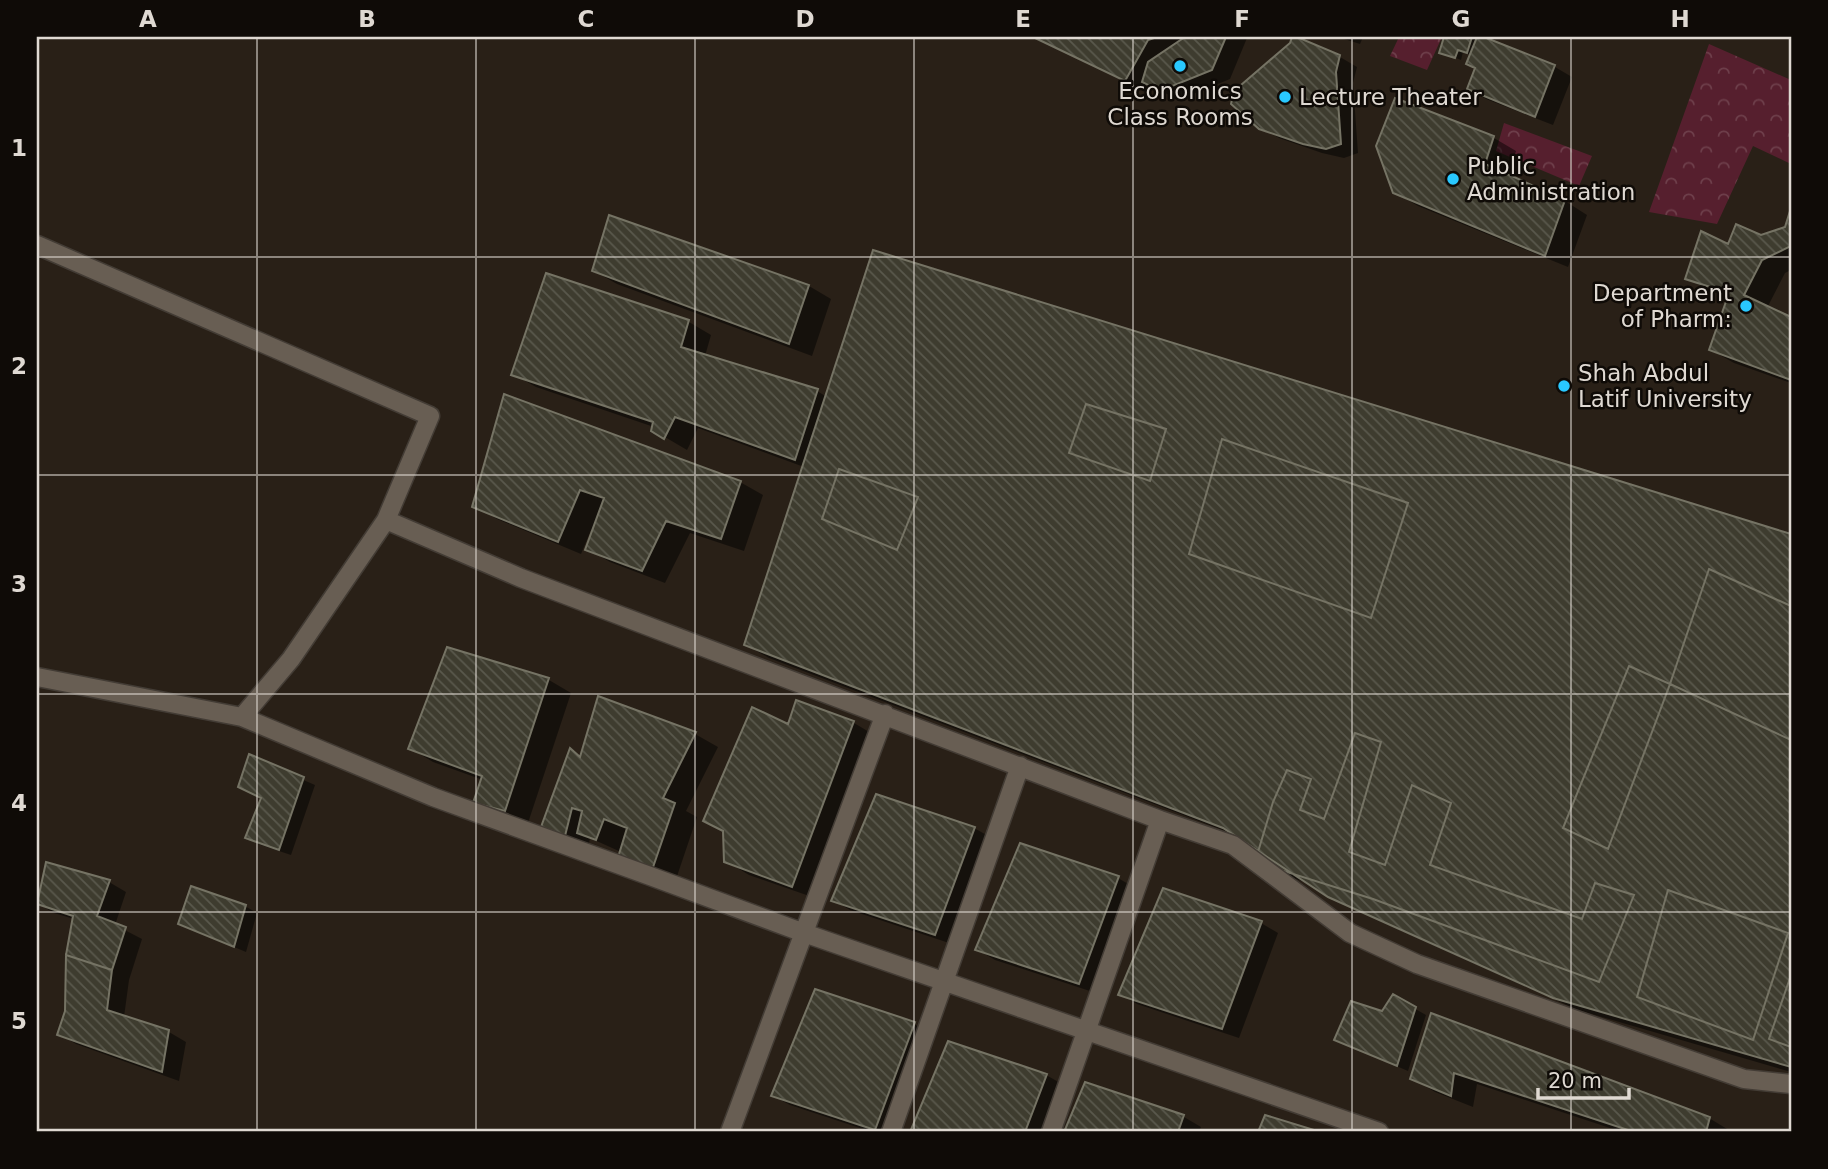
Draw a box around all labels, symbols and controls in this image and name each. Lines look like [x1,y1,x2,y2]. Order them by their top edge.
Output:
text: A [139,6,157,32]
text: B [358,6,376,32]
text: C [578,6,594,32]
text: D [795,6,815,32]
text: E [1015,6,1031,32]
text: F [1234,6,1250,32]
text: G [1452,6,1470,32]
text: H [1670,6,1690,32]
marker: Economics Class Rooms [1172,58,1188,74]
place label: Economics Class Rooms [1107,78,1253,130]
place label: Lecture Theater [1299,84,1482,110]
marker: Lecture Theater [1277,89,1293,105]
text: 1 [11,135,27,161]
place label: Public Administration [1467,153,1635,205]
marker: Public Administration [1445,171,1461,187]
place label: Department of Pharm: [1593,280,1732,332]
marker: Department of Pharm: [1738,298,1754,314]
text: 2 [11,353,27,379]
place label: Shah Abdul Latif University [1578,360,1752,412]
marker: Shah Abdul Latif University [1556,378,1572,394]
text: 3 [11,571,27,597]
text: 4 [11,790,27,816]
text: 5 [11,1008,27,1034]
scale bar [1538,1057,1629,1101]
text: 20 m [1548,1069,1602,1093]

